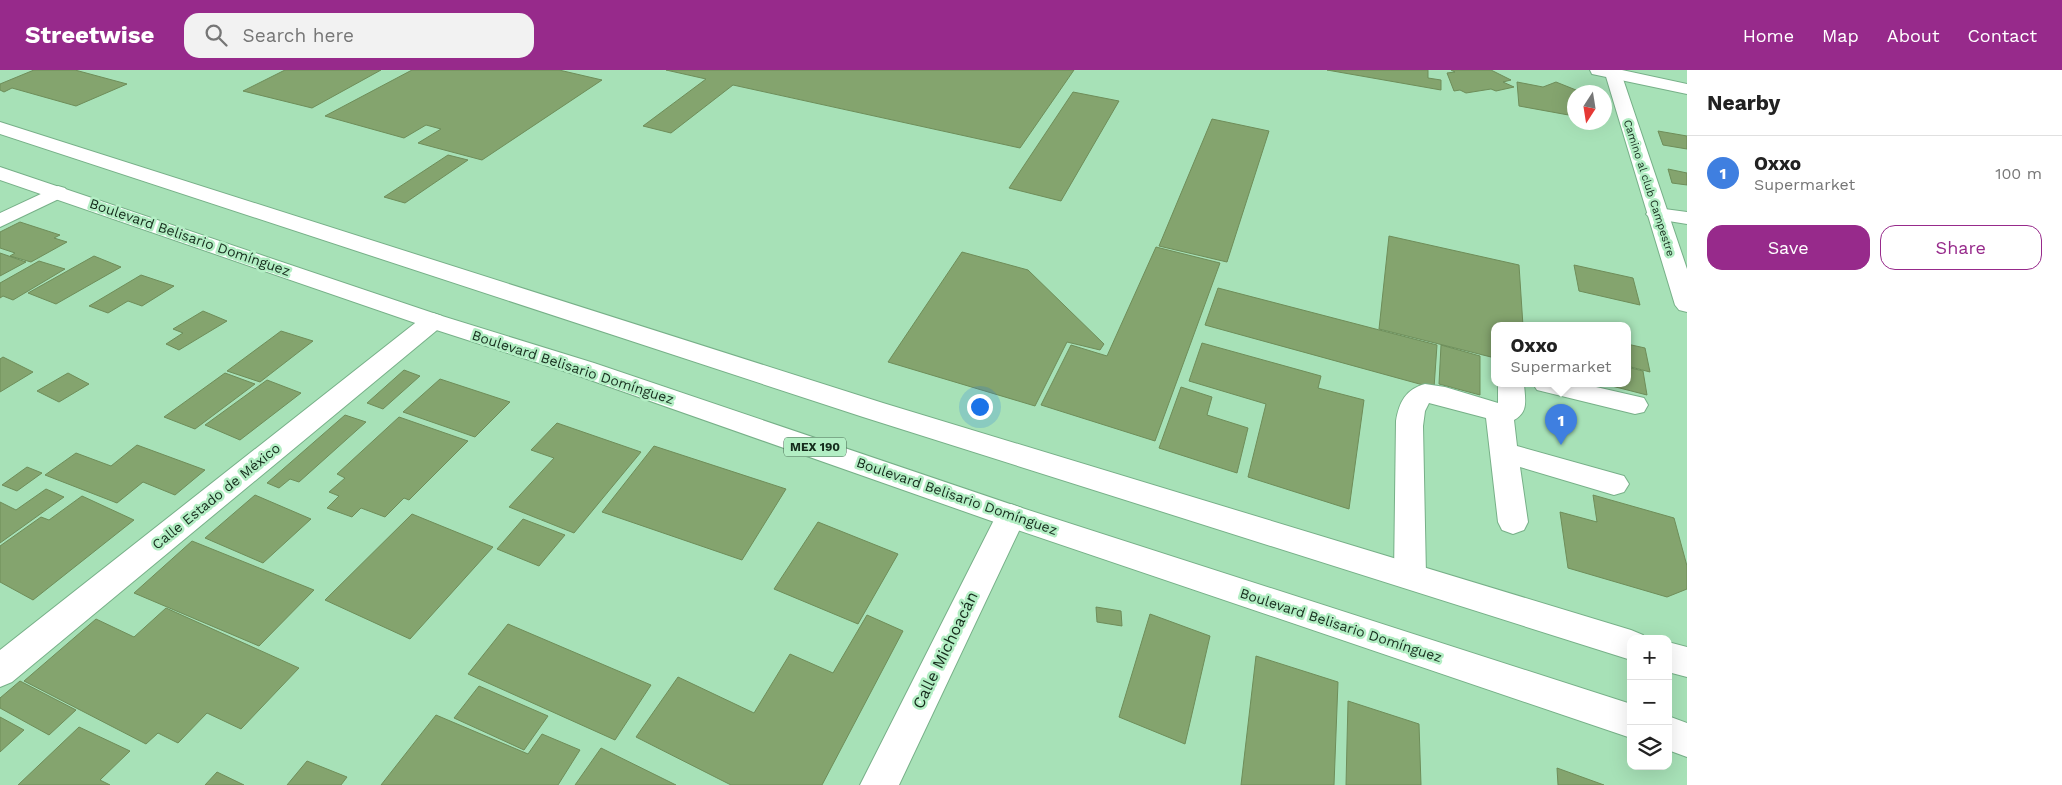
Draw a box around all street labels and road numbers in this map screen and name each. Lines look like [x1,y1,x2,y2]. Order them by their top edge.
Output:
street label: Camino al club Campestre [1621,118,1677,258]
street label: Boulevard Belisario Domínguez [87,195,293,279]
street label: Boulevard Belisario Domínguez [470,327,676,407]
road number: MEX 190 [784,438,846,457]
street label: Calle Estado de México [149,440,283,552]
street label: Boulevard Belisario Domínguez [854,454,1060,538]
street label: Boulevard Belisario Domínguez [1238,585,1444,665]
street label: Calle Michoacán [908,588,982,712]

